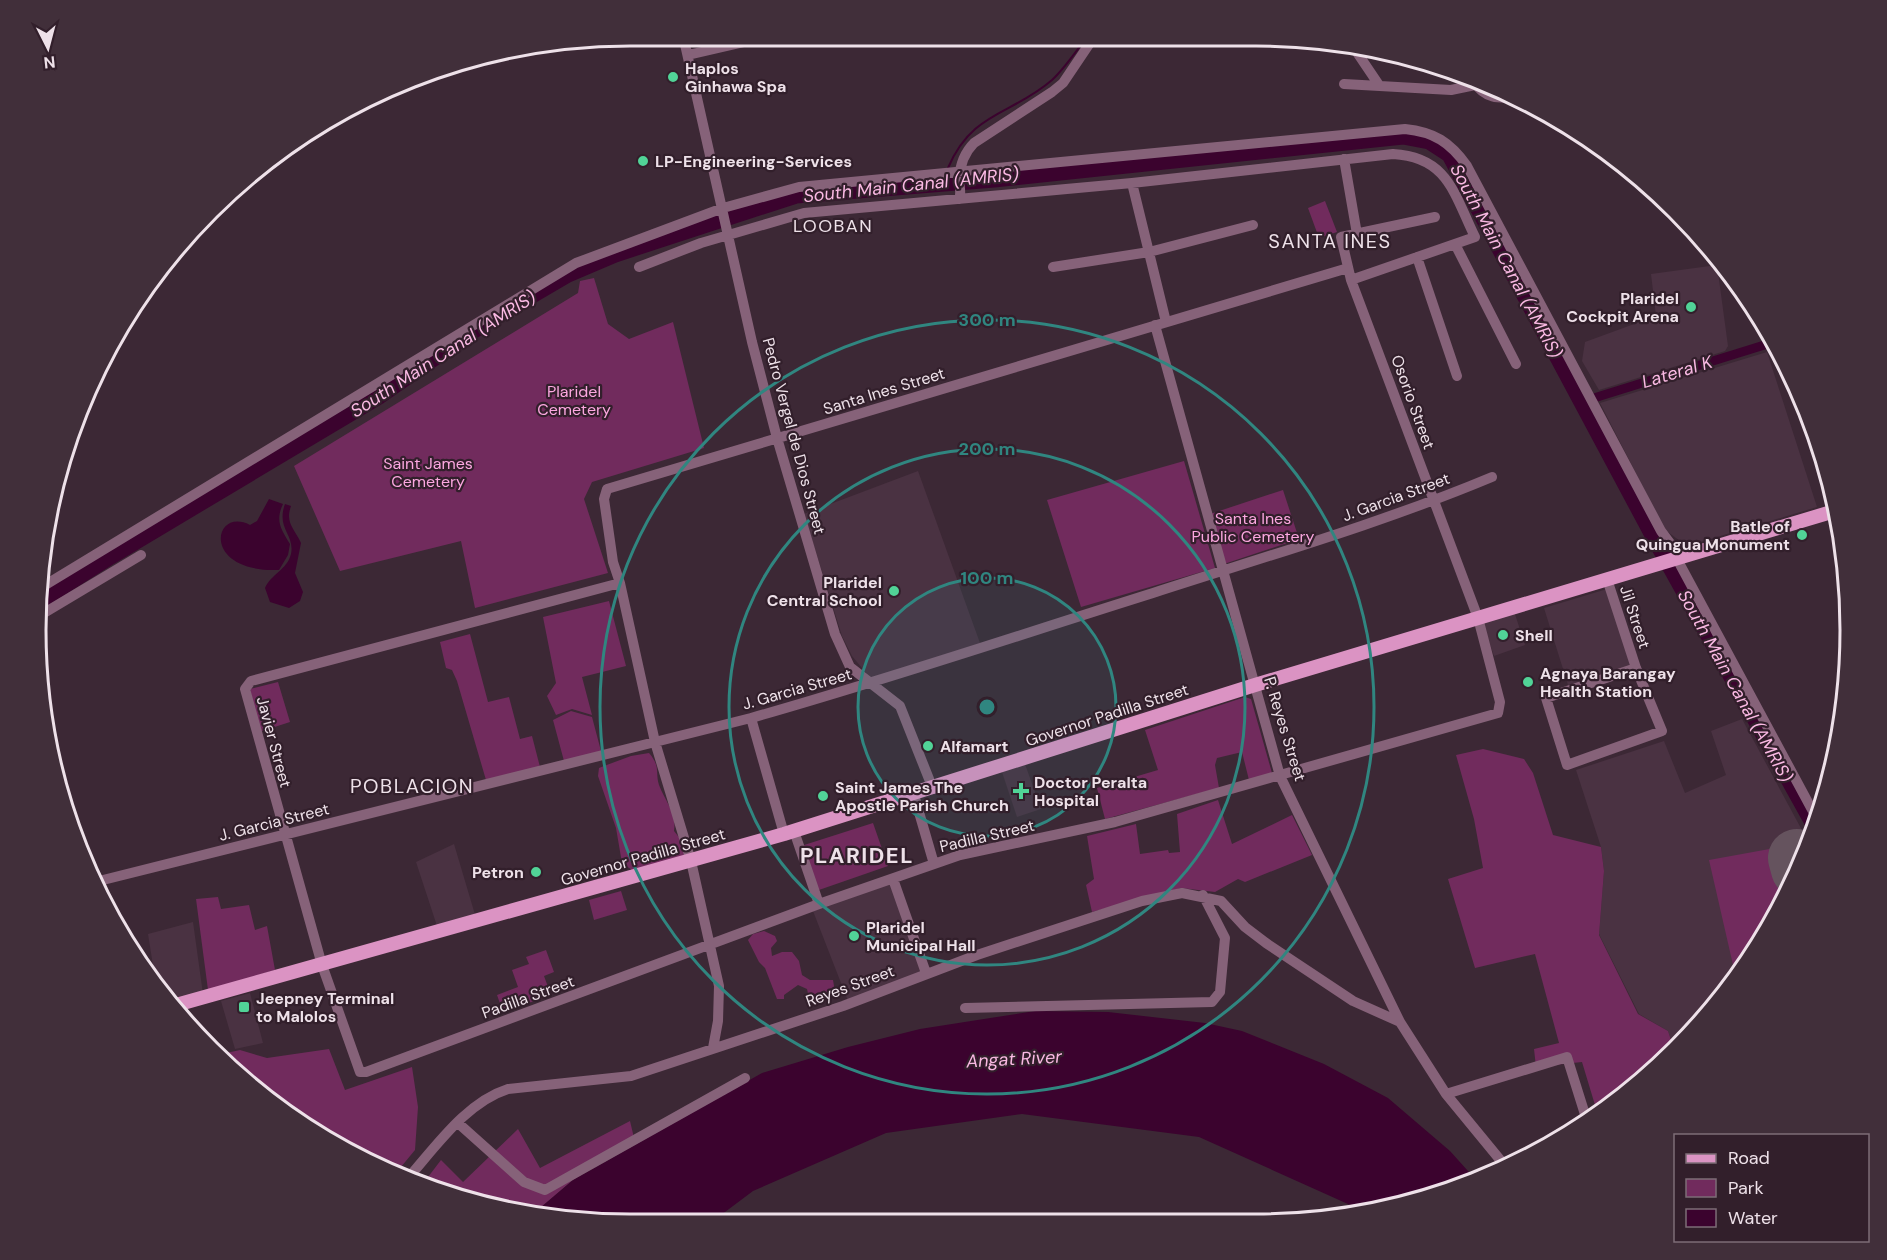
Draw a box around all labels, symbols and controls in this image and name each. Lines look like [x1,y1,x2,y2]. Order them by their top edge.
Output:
north arrow [18,18,78,78]
text: N [43,51,56,73]
place label: Haplos Ginhawa Spa [685,58,786,97]
marker: Haplos Ginhawa Spa [666,70,680,84]
place label: LP-Engineering-Services [655,151,852,172]
marker: LP-Engineering-Services [636,154,650,168]
water label: South Main Canal (AMRIS) [1445,160,1568,362]
water label: South Main Canal (AMRIS) [802,162,1020,208]
district label: LOOBAN [793,214,873,238]
district label: SANTA INES [1268,228,1392,254]
water label: South Main Canal (AMRIS) [346,285,541,423]
place label: Plaridel Cockpit Arena [1566,288,1679,327]
marker: Plaridel Cockpit Arena [1684,300,1698,314]
text: 300 m [958,308,1016,332]
street label: Pedro Vergel de Dios Street [758,335,830,537]
water label: Lateral K [1639,349,1717,394]
street label: Osorio Street [1386,352,1440,452]
street label: Santa Ines Street [821,363,947,419]
park label: Plaridel Cemetery [537,381,611,420]
text: 200 m [959,437,1015,461]
park label: Saint James Cemetery [383,453,473,492]
street label: J. Garcia Street [1339,468,1453,526]
park label: Santa Ines Public Cemetery [1192,508,1315,547]
place label: Batle of Quingua Monument [1636,516,1790,555]
marker: Batle of Quingua Monument [1795,528,1809,542]
text: 100 m [960,566,1014,590]
place label: Plaridel Central School [767,572,882,611]
street label: Jil Street [1615,583,1655,651]
marker: Plaridel Central School [887,584,901,598]
water label: South Main Canal (AMRIS) [1672,585,1798,787]
place label: Shell [1515,625,1553,646]
marker: Shell [1496,628,1510,642]
street label: J. Garcia Street [740,663,854,715]
place label: Agnaya Barangay Health Station [1540,663,1676,702]
street label: P. Reyes Street [1259,674,1311,784]
marker: Agnaya Barangay Health Station [1521,675,1535,689]
street label: Governor Padilla Street [1023,679,1191,751]
street label: Javier Street [252,694,296,790]
centre of rings [977,697,997,717]
place label: Alfamart [940,736,1009,757]
marker: Alfamart [921,739,935,753]
place label: Doctor Peralta Hospital [1034,772,1147,811]
district label: POBLACION [350,773,474,799]
place label: Saint James The Apostle Parish Church [835,777,1009,816]
marker: Doctor Peralta Hospital [1012,782,1030,800]
marker: Saint James The Apostle Parish Church [816,789,830,803]
street label: J. Garcia Street [217,798,331,846]
street label: Padilla Street [937,815,1037,857]
street label: Governor Padilla Street [558,823,728,891]
district label: PLARIDEL [800,841,914,870]
place label: Petron [472,862,524,883]
marker: Petron [529,865,543,879]
place label: Plaridel Municipal Hall [866,917,976,956]
marker: Plaridel Municipal Hall [847,929,861,943]
street label: Reyes Street [803,960,897,1012]
street label: Padilla Street [479,971,577,1023]
place label: Jeepney Terminal to Malolos [256,988,394,1027]
marker: Jeepney Terminal to Malolos [237,1000,251,1014]
water label: Angat River [965,1044,1064,1074]
legend [1674,1134,1869,1242]
text: Road [1728,1146,1770,1170]
text: Park [1728,1176,1764,1200]
text: Water [1728,1206,1778,1230]

